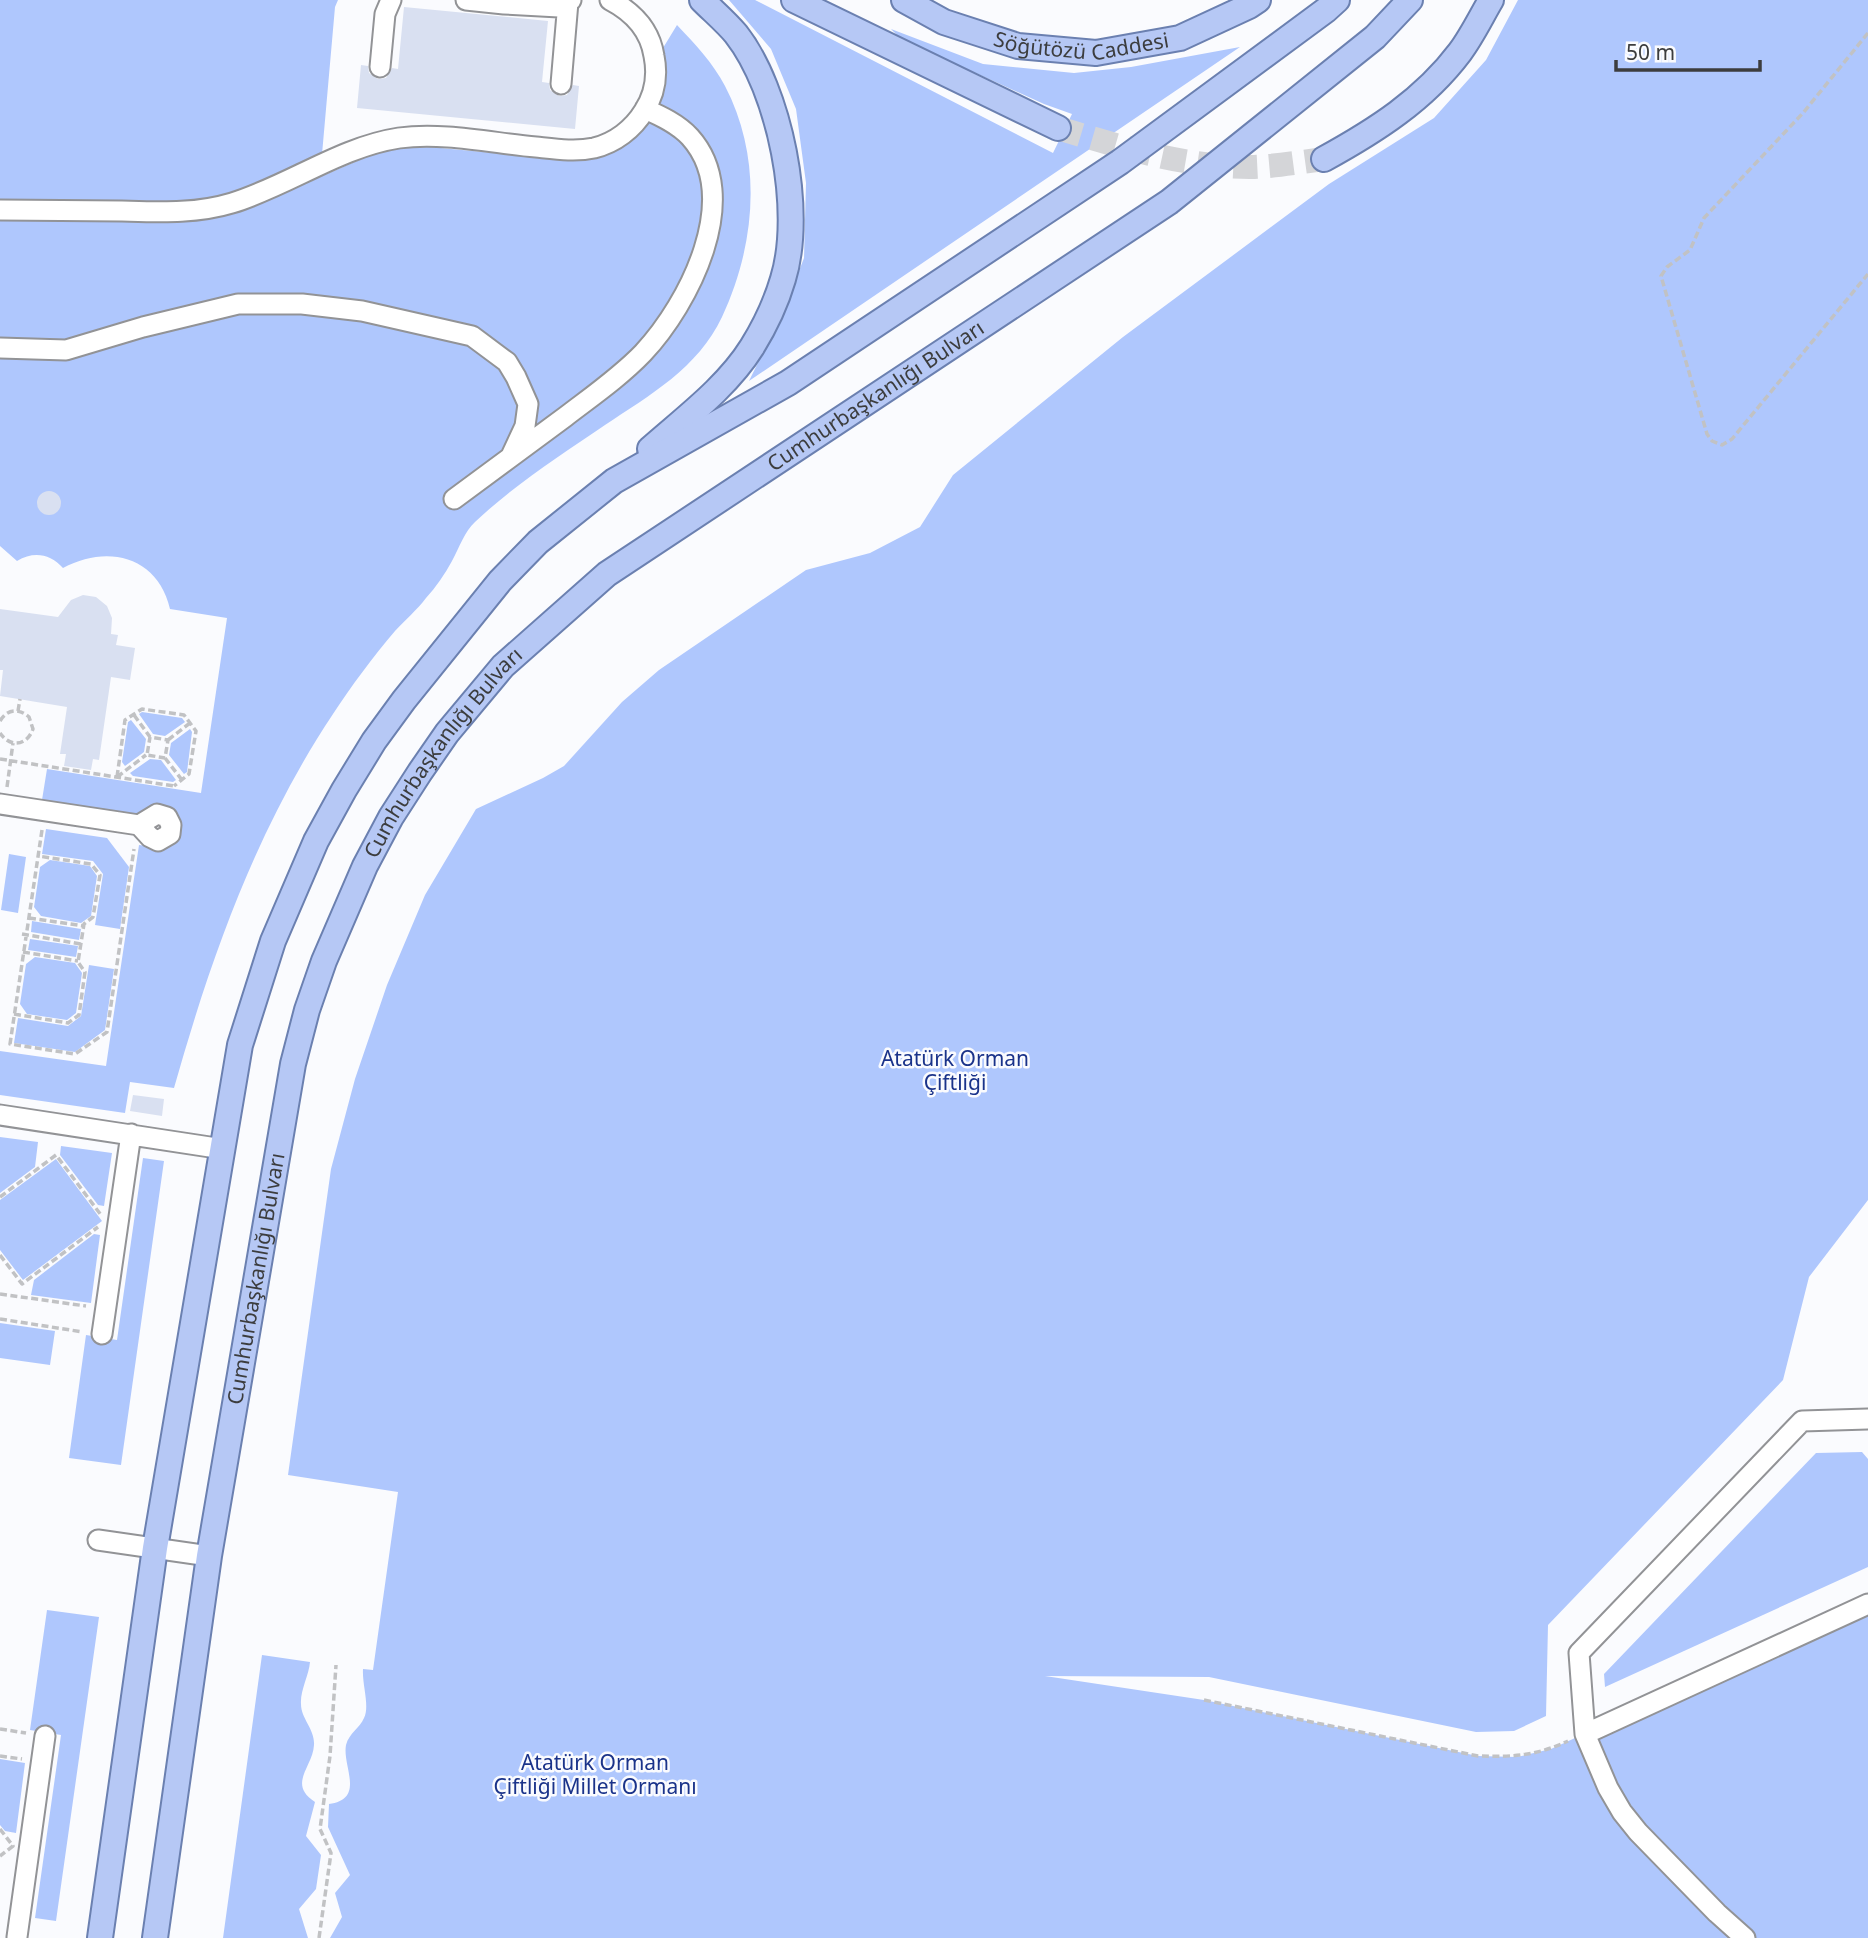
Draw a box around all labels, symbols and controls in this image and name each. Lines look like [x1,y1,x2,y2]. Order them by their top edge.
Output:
street label: Söğütözü Caddesi [990,24,1171,67]
scale bar [1616,28,1759,72]
text: 50 m [1626,38,1675,66]
street label: Cumhurbaşkanlığı Bulvarı [761,313,989,477]
street label: Cumhurbaşkanlığı Bulvarı [357,641,528,863]
park label: Atatürk Orman Çiftliği [881,1044,1029,1096]
street label: Cumhurbaşkanlığı Bulvarı [220,1151,291,1406]
park label: Atatürk Orman Çiftliği Millet Ormanı [493,1748,697,1800]

